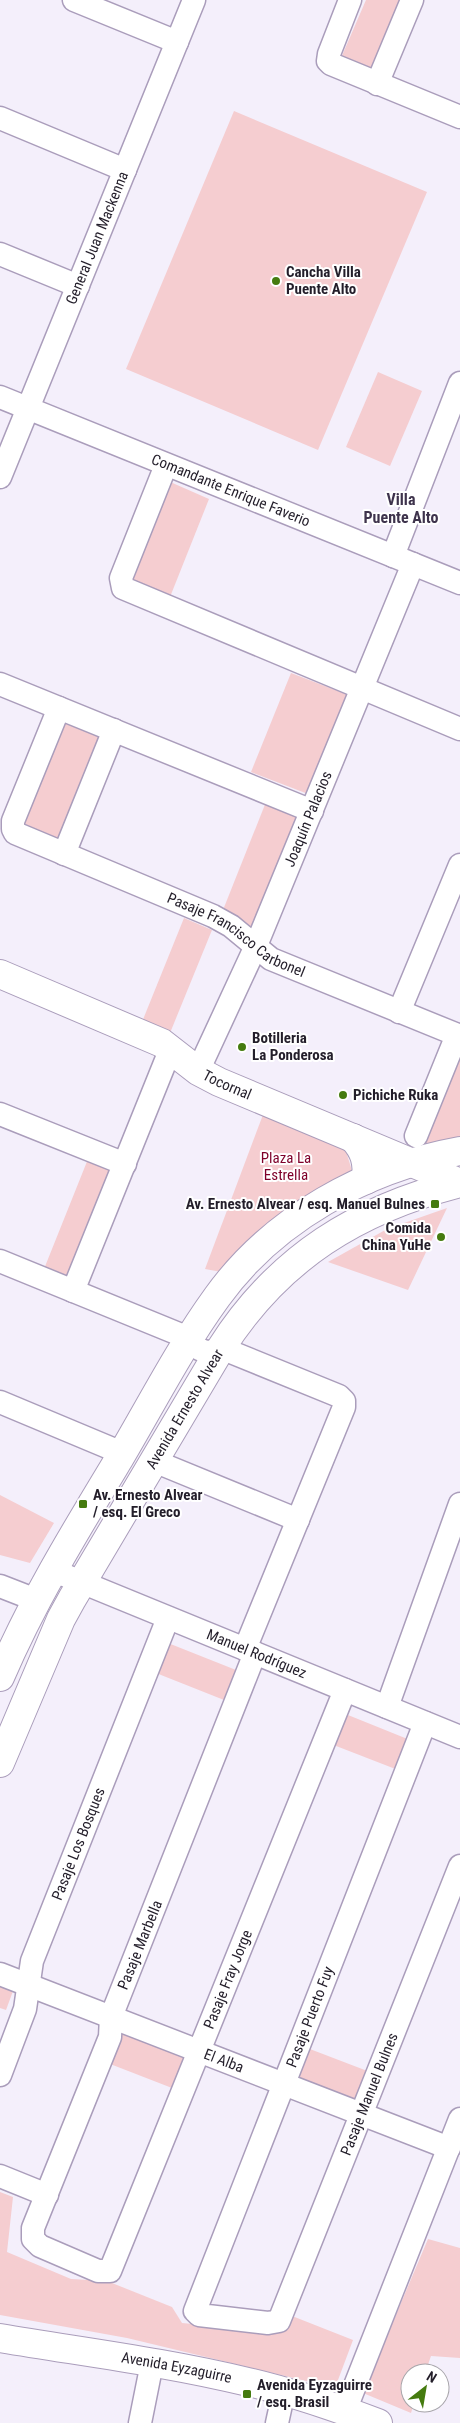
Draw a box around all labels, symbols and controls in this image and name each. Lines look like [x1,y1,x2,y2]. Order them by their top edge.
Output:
street label: General Juan Mackenna [62,169,132,307]
place label: Cancha Villa Puente Alto [286,263,361,298]
marker: Cancha Villa Puente Alto [270,275,282,287]
street label: Comandante Enrique Faverio [149,450,313,530]
district label: Villa Puente Alto [364,490,439,527]
street label: Joaquín Palacios [280,768,336,870]
street label: Pasaje Francisco Carbonel [165,889,308,981]
place label: Botilleria La Ponderosa [252,1029,334,1064]
marker: Botilleria La Ponderosa [236,1041,248,1053]
street label: Tocornal [200,1066,254,1104]
place label: Pichiche Ruka [353,1086,438,1104]
marker: Pichiche Ruka [337,1089,349,1101]
park label: Plaza La Estrella [261,1149,311,1184]
place label: Av. Ernesto Alvear / esq. Manuel Bulnes [186,1195,425,1213]
marker: Av. Ernesto Alvear / esq. Manuel Bulnes [429,1198,441,1210]
place label: Comida China YuHe [362,1219,431,1254]
marker: Comida China YuHe [435,1231,447,1243]
street label: Avenida Ernesto Alvear [142,1346,227,1472]
place label: Av. Ernesto Alvear / esq. El Greco [93,1486,203,1521]
marker: Av. Ernesto Alvear / esq. El Greco [77,1498,89,1510]
street label: Manuel Rodríguez [204,1625,309,1682]
street label: Pasaje Los Bosques [48,1785,109,1903]
street label: Pasaje Marbella [114,1898,166,1992]
street label: Pasaje Fray Jorge [200,1927,256,2031]
street label: Pasaje Puerto Fuy [282,1964,338,2070]
street label: Pasaje Manuel Bulnes [337,2030,402,2158]
street label: El Alba [201,2045,246,2077]
street label: Avenida Eyzaguirre [120,2348,233,2387]
north arrow [400,2363,450,2413]
text: N [424,2368,439,2386]
place label: Avenida Eyzaguirre / esq. Brasil [257,2376,372,2411]
marker: Avenida Eyzaguirre / esq. Brasil [241,2388,253,2400]

